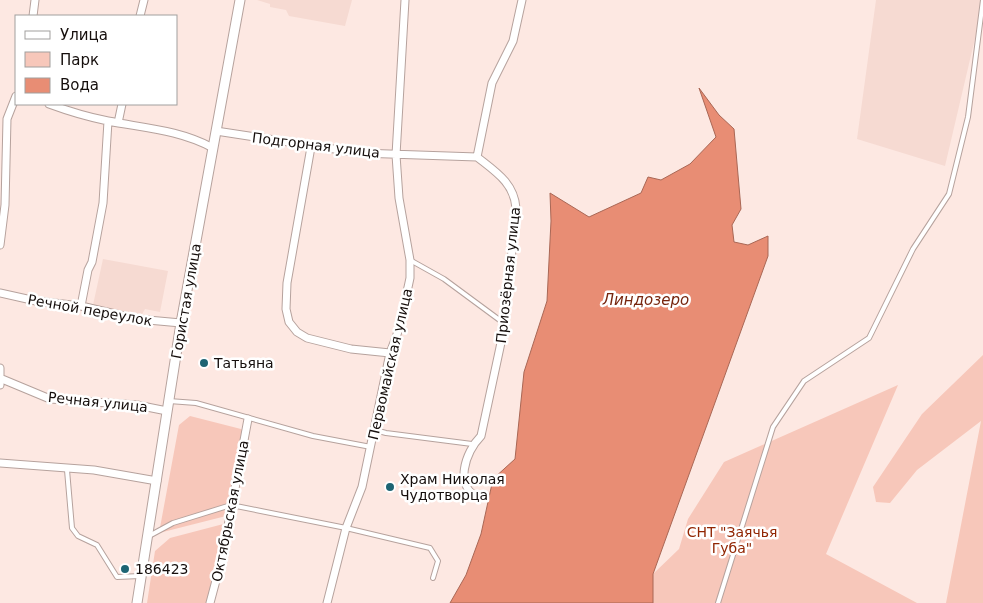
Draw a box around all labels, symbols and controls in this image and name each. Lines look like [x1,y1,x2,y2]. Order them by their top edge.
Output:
legend [15,15,178,105]
text: Улица [60,26,108,44]
text: Парк [60,51,99,69]
text: Вода [60,76,99,94]
street label: Подгорная улица [251,129,381,161]
street label: Приозёрная улица [493,206,523,344]
street label: Гористая улица [168,242,204,360]
street label: Первомайская улица [365,287,415,441]
street label: Речной переулок [27,291,153,329]
water label: Линдозеро [602,291,689,309]
place label: Татьяна [213,355,274,371]
marker: Татьяна [198,357,210,369]
street label: Речная улица [47,389,149,415]
street label: Октябрьская улица [208,439,252,583]
place label: Храм Николая Чудотворца [400,471,505,503]
marker: Храм Николая Чудотворца [384,481,396,493]
park label: СНТ "Заячья Губа" [687,524,777,556]
place label: 186423 [135,561,188,577]
marker: 186423 [119,563,131,575]

